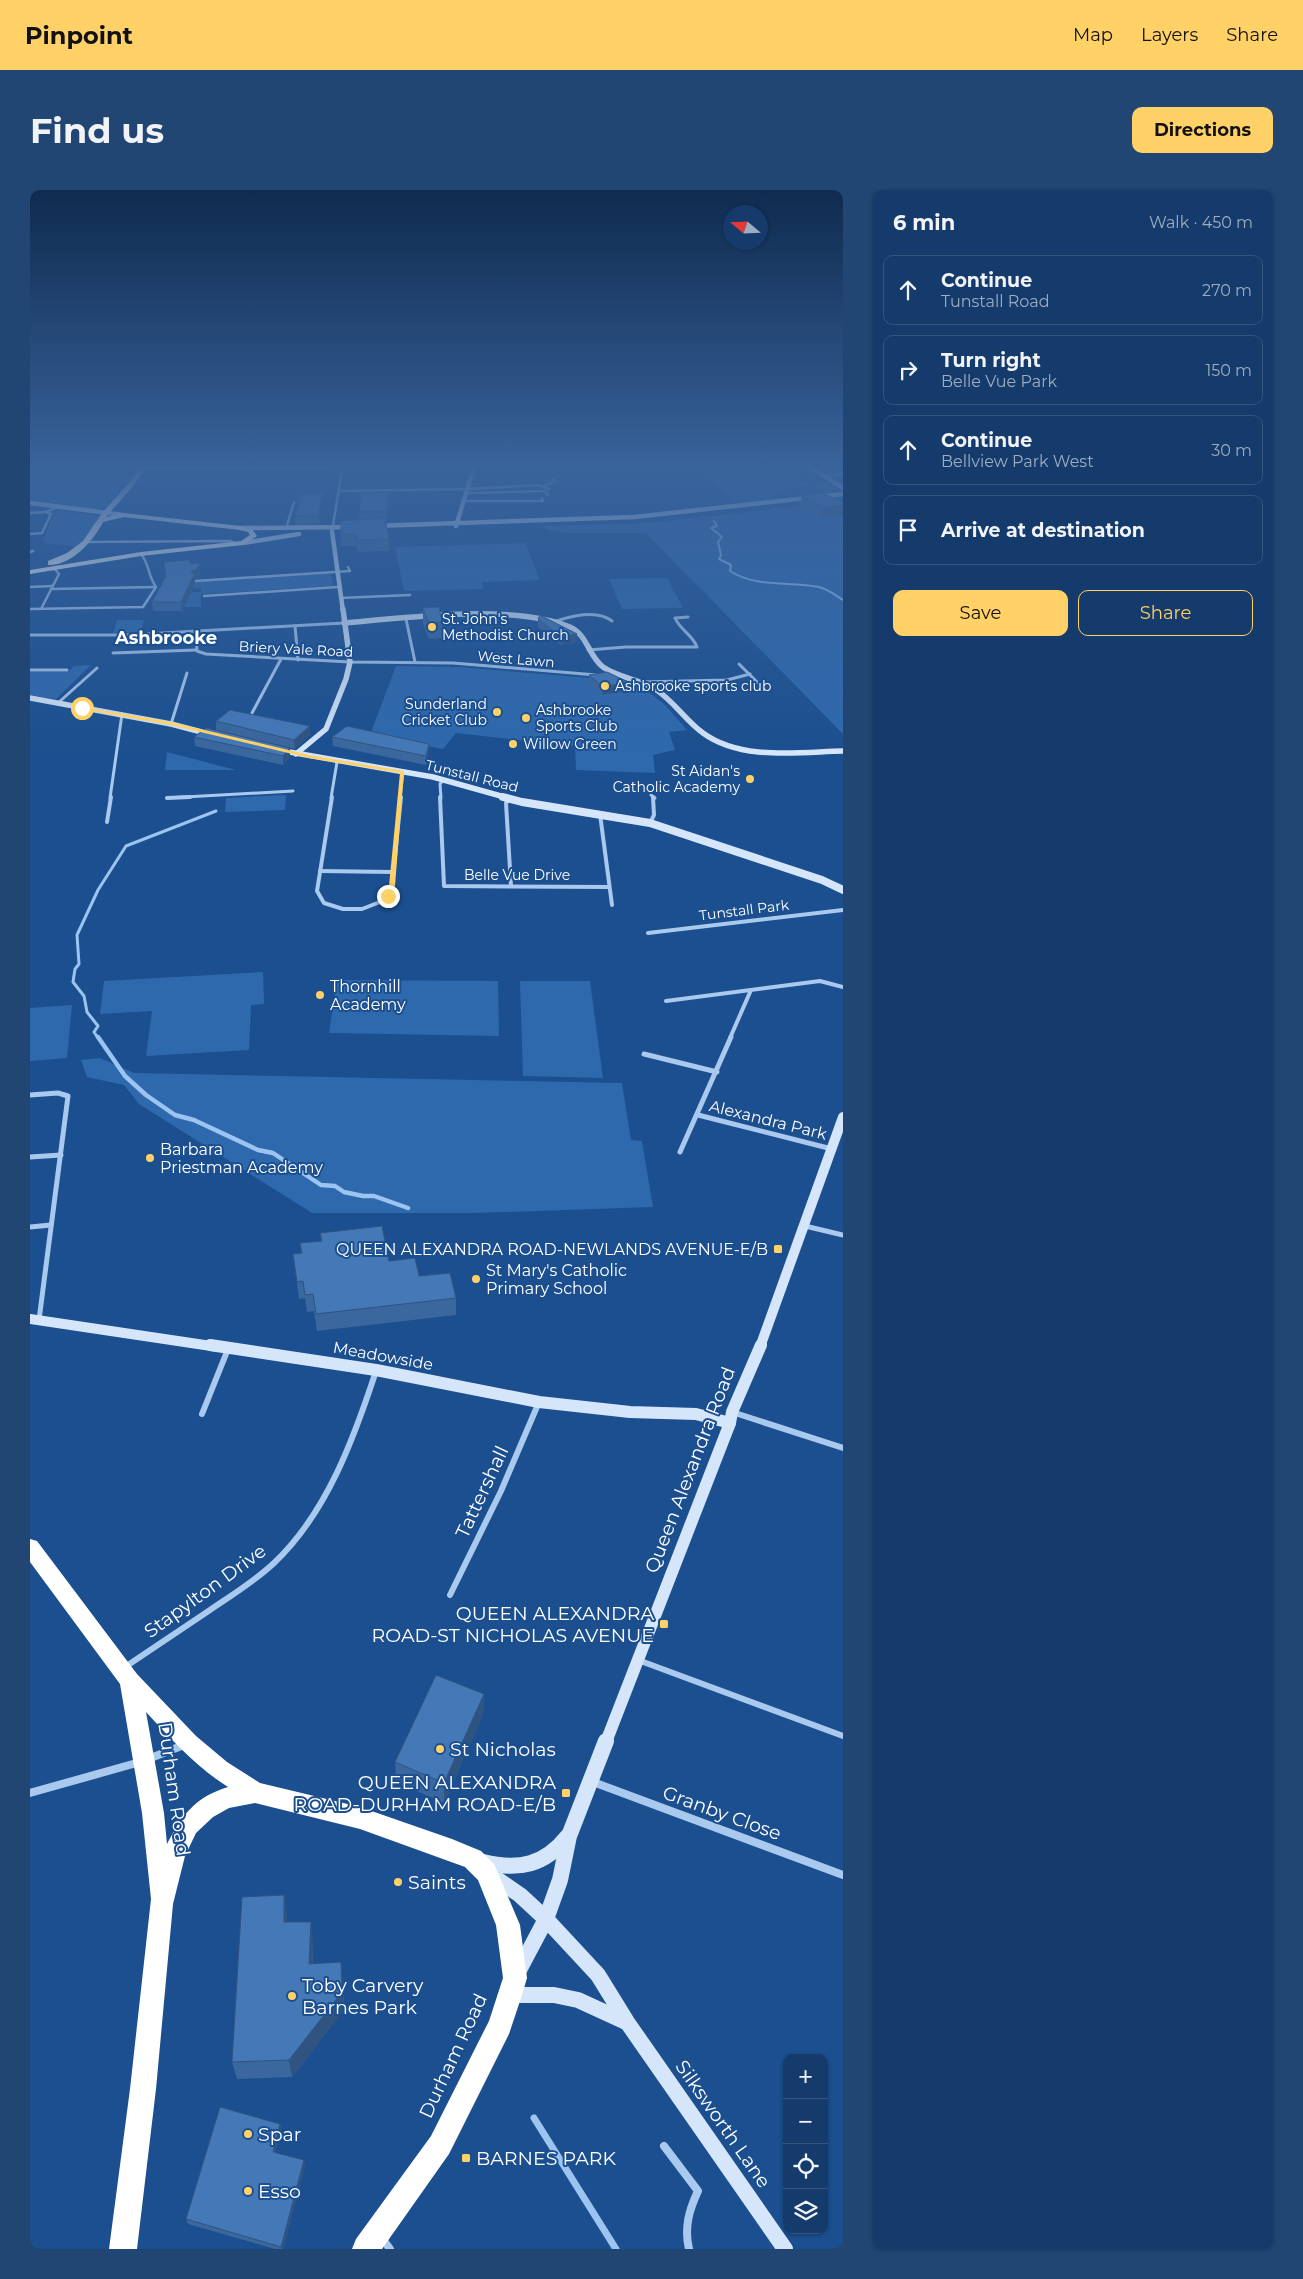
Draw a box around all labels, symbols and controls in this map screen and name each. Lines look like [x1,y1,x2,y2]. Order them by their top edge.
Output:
text: Pinpoint [25,21,133,50]
text: Map [1073,24,1113,46]
text: Layers [1141,24,1198,46]
text: Share [1226,24,1278,46]
button: Directions [1132,107,1273,153]
text: Find us [30,109,164,152]
north arrow [723,205,768,250]
text: 6 min [893,210,955,235]
text: Walk · 450 m [1149,213,1253,232]
text: Continue [941,269,1032,292]
icon: ahead [894,276,922,304]
text: 270 m [1202,281,1252,300]
text: Tunstall Road [941,292,1050,311]
text: Turn right [941,349,1041,372]
icon: right [894,356,922,384]
text: 150 m [1205,361,1252,380]
text: Belle Vue Park [941,372,1057,391]
text: Continue [941,429,1032,452]
icon: ahead [894,436,922,464]
text: 30 m [1211,441,1252,460]
text: Bellview Park West [941,452,1094,471]
icon: arrive [894,516,922,544]
text: Arrive at destination [941,519,1145,542]
button: Save [893,590,1068,636]
button: Share [1078,590,1253,636]
place label: St. John's Methodist Church [442,610,569,644]
marker: St. John's Methodist Church [426,621,438,633]
district label: Ashbrooke [114,627,217,649]
street label: Briery Vale Road [238,637,354,661]
street label: West Lawn [477,647,555,671]
place label: Ashbrooke sports club [615,677,772,695]
marker: Ashbrooke sports club [599,680,611,692]
place label: Sunderland Cricket Club [402,695,487,729]
route start [71,697,94,720]
place label: Ashbrooke Sports Club [536,701,617,735]
marker: Sunderland Cricket Club [491,706,503,718]
marker: Ashbrooke Sports Club [520,712,532,724]
place label: Willow Green [523,735,617,753]
marker: Willow Green [507,738,519,750]
street label: Tunstall Road [424,756,520,796]
place label: St Aidan's Catholic Academy [613,762,740,796]
marker: St Aidan's Catholic Academy [744,773,756,785]
street label: Belle Vue Drive [464,866,570,884]
route end [377,885,400,908]
street label: Tunstall Park [698,895,791,924]
place label: Thornhill Academy [330,977,406,1014]
marker: Thornhill Academy [314,989,326,1001]
street label: Alexandra Park [707,1096,829,1144]
place label: Barbara Priestman Academy [160,1140,323,1177]
marker: Barbara Priestman Academy [144,1152,156,1164]
place label: QUEEN ALEXANDRA ROAD-NEWLANDS AVENUE-E/B [336,1240,768,1259]
marker: QUEEN ALEXANDRA ROAD-NEWLANDS AVENUE-E/B [772,1243,784,1255]
place label: St Mary's Catholic Primary School [486,1261,627,1298]
marker: St Mary's Catholic Primary School [470,1273,482,1285]
street label: Meadowside [331,1338,435,1374]
street label: Queen Alexandra Road [640,1364,740,1576]
street label: Tattershall [451,1442,513,1542]
street label: Stapylton Drive [140,1539,270,1643]
place label: QUEEN ALEXANDRA ROAD-ST NICHOLAS AVENUE [371,1602,654,1647]
marker: QUEEN ALEXANDRA ROAD-ST NICHOLAS AVENUE [658,1618,670,1630]
street label: Durham Road [153,1721,195,1857]
place label: St Nicholas [450,1738,556,1761]
marker: St Nicholas [434,1743,446,1755]
place label: QUEEN ALEXANDRA ROAD-DURHAM ROAD-E/B [294,1771,556,1816]
street label: Granby Close [659,1781,785,1845]
marker: QUEEN ALEXANDRA ROAD-DURHAM ROAD-E/B [560,1787,572,1799]
place label: Saints [408,1871,466,1894]
marker: Saints [392,1876,404,1888]
place label: Toby Carvery Barnes Park [302,1974,424,2019]
marker: Toby Carvery Barnes Park [286,1990,298,2002]
street label: Durham Road [414,1990,492,2122]
map controls [783,2054,828,2234]
button: + [783,2054,828,2099]
street label: Silksworth Lane [670,2056,776,2192]
button: − [783,2099,828,2144]
place label: Spar [258,2123,301,2146]
marker: Spar [242,2128,254,2140]
button: locate [783,2144,828,2189]
place label: BARNES PARK [476,2147,617,2170]
marker: BARNES PARK [460,2152,472,2164]
place label: Esso [258,2180,301,2203]
marker: Esso [242,2185,254,2197]
button: layers [783,2189,828,2234]

